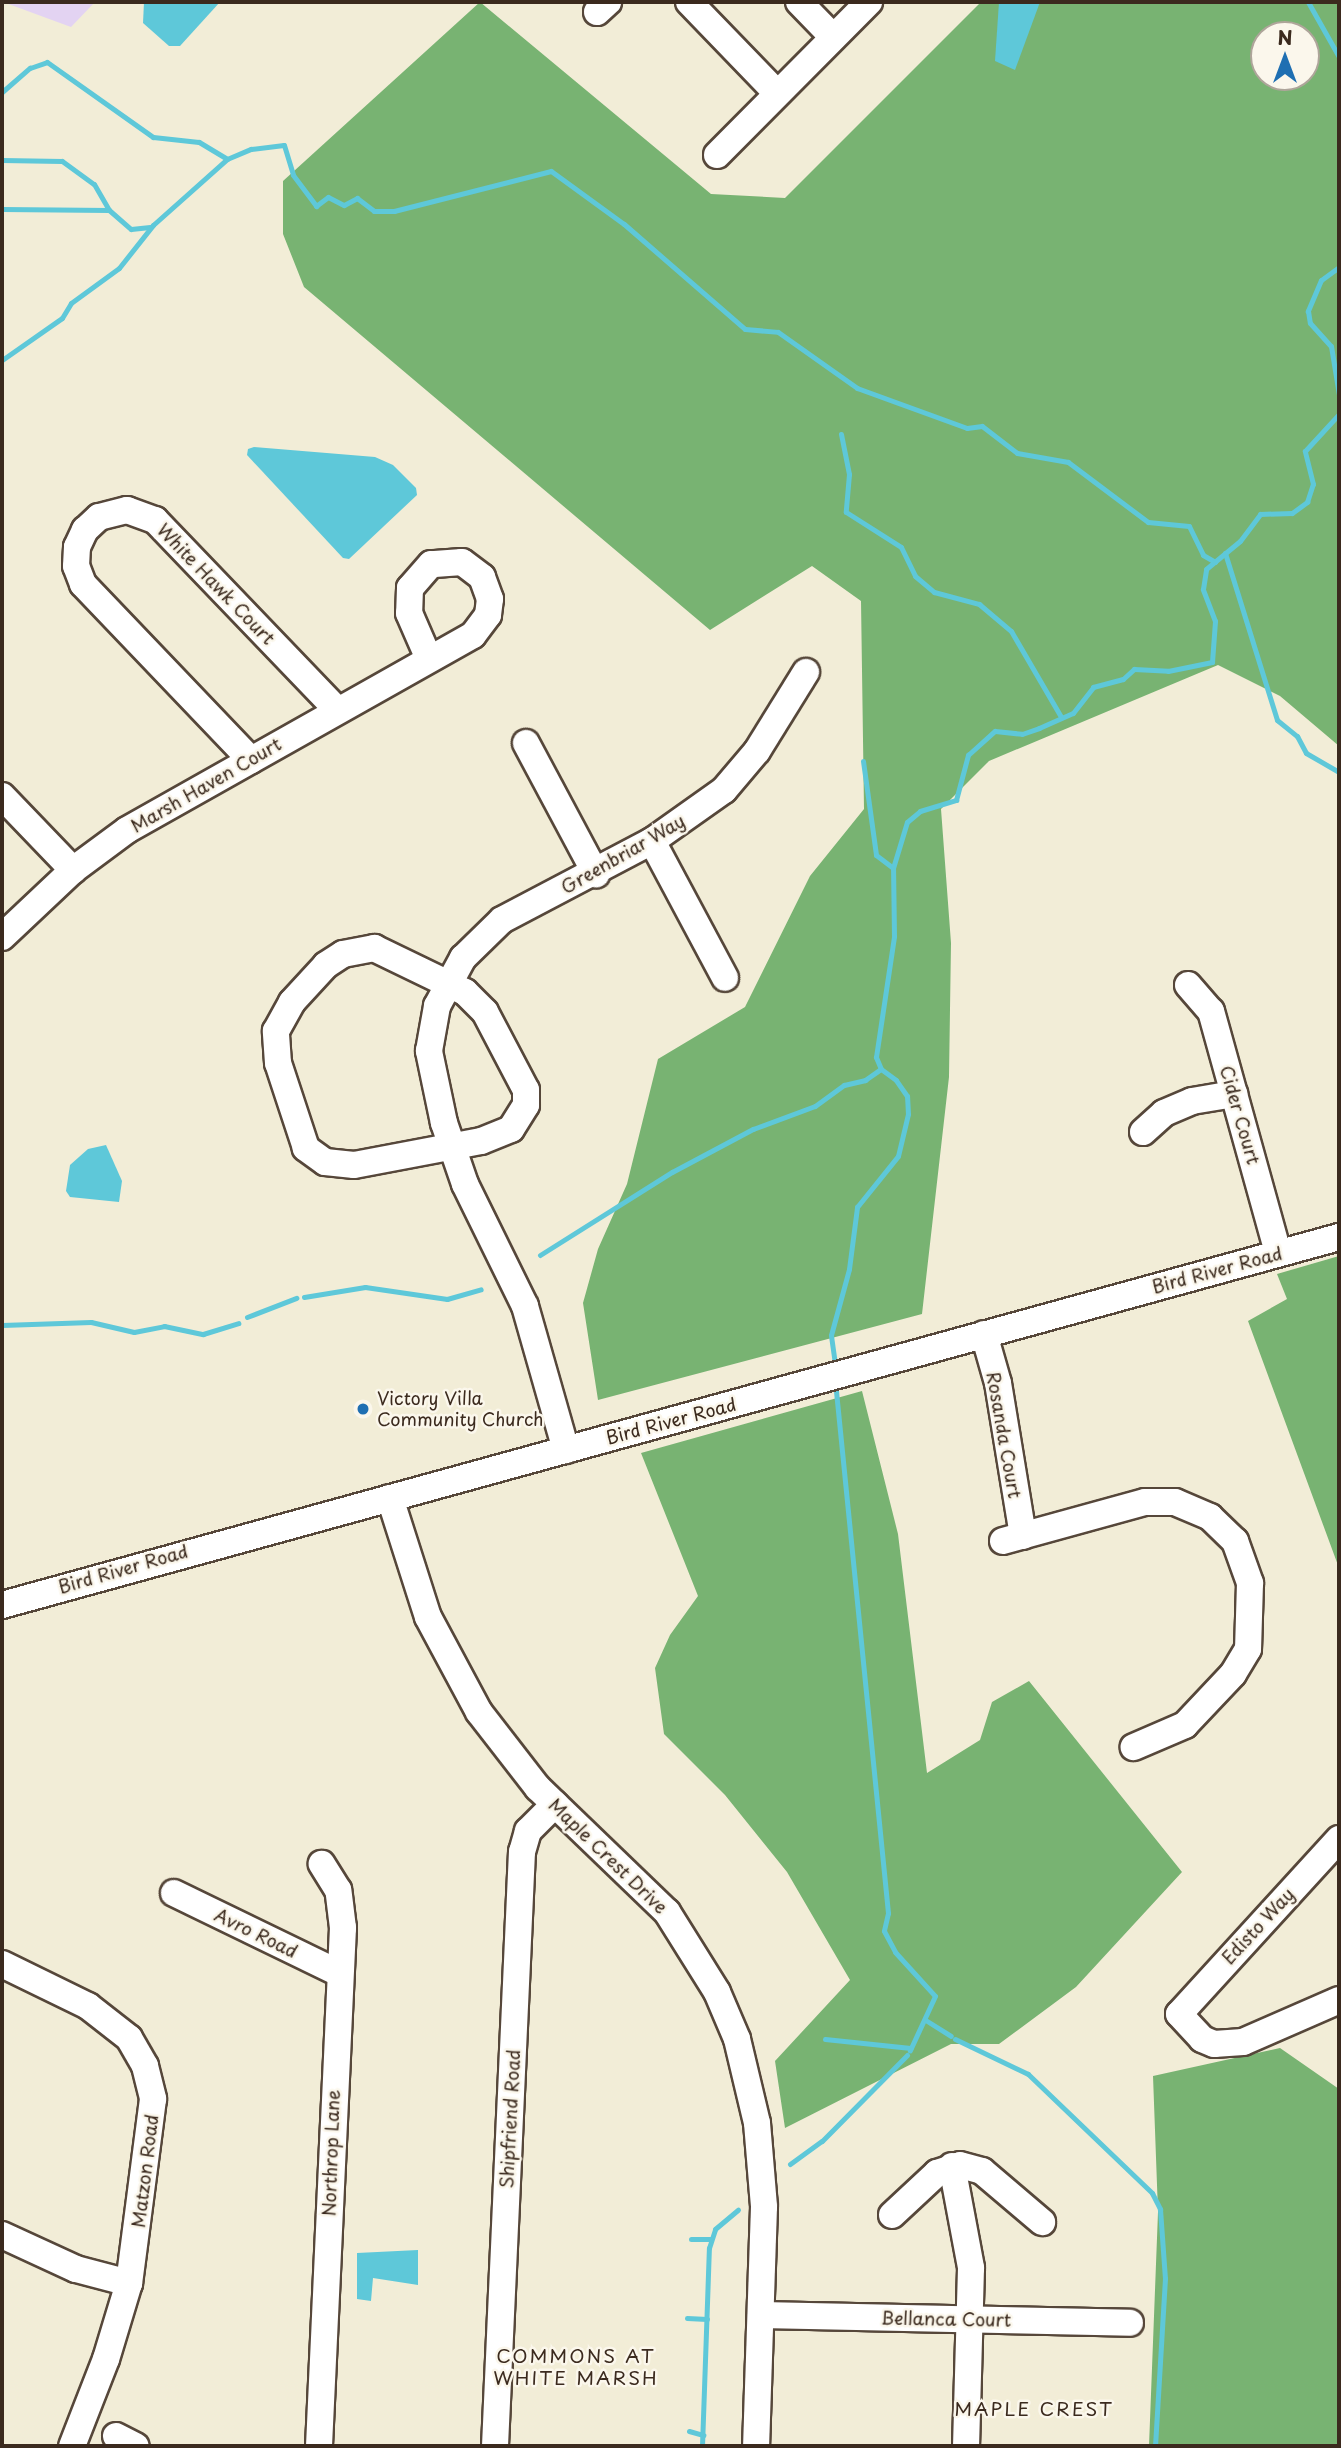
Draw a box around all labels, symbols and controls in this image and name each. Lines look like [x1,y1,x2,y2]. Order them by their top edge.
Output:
north arrow [1250,21,1320,91]
text: N [1277,23,1293,51]
street label: White Hawk Court [152,519,280,649]
street label: Marsh Haven Court [127,733,285,837]
street label: Greenbriar Way [557,809,689,899]
street label: Cider Court [1216,1063,1264,1167]
street label: Bird River Road [1149,1242,1285,1298]
street label: Rosanda Court [982,1370,1026,1500]
place label: Victory Villa Community Church [377,1388,545,1430]
street label: Bird River Road [603,1393,739,1449]
marker: Victory Villa Community Church [355,1401,371,1417]
street label: Bird River Road [55,1540,191,1598]
street label: Maple Crest Drive [544,1793,672,1919]
street label: Edisto Way [1217,1883,1299,1969]
street label: Avro Road [211,1904,301,1962]
street label: Shipfriend Road [496,2049,524,2189]
street label: Northrop Lane [318,2090,344,2216]
street label: Matzon Road [127,2113,163,2229]
street label: Bellanca Court [881,2307,1011,2331]
district label: COMMONS AT WHITE MARSH [494,2345,658,2389]
district label: MAPLE CREST [956,2398,1112,2420]

